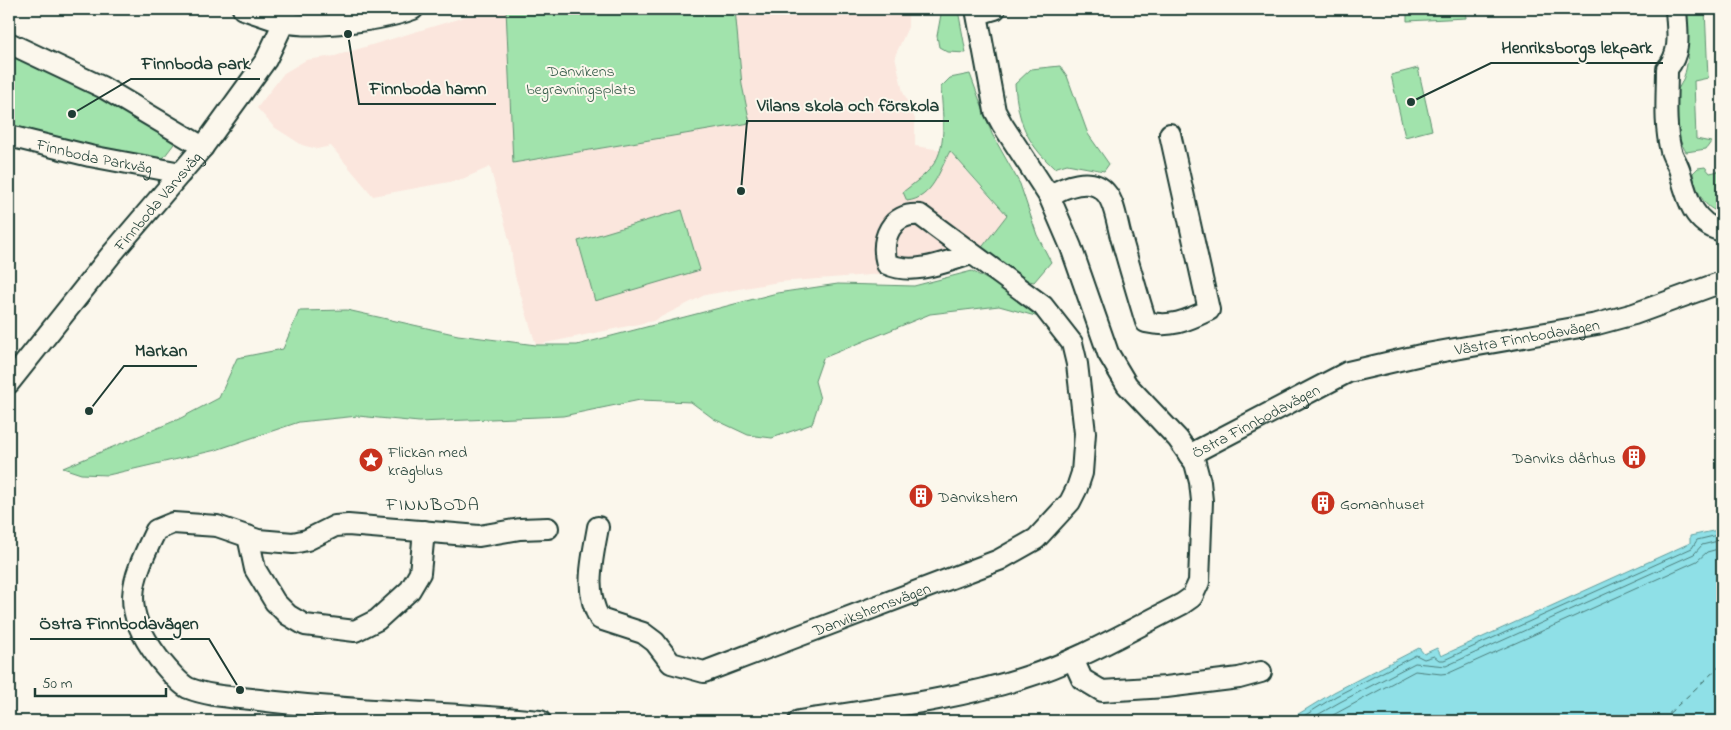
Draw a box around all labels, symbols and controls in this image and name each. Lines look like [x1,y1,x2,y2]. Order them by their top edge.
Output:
callout: Henriksborgs lekpark [1491,30,1663,63]
text: Henriksborgs lekpark [1501,36,1654,63]
callout: Finnboda park [131,46,260,79]
text: Finnboda park [141,52,252,78]
park label: Danvikens begravningsplats [526,60,636,102]
callout: Finnboda hamn [359,71,496,104]
text: Finnboda hamn [369,77,487,103]
callout: Vilans skola och förskola [747,88,949,121]
text: Vilans skola och förskola [756,94,939,120]
street label: Finnboda Parkväg [33,133,154,181]
street label: Finnboda Varvsväg [109,147,208,258]
street label: Västra Finnbodavägen [1452,314,1602,363]
callout: Markan [124,333,197,366]
text: Markan [135,339,187,365]
street label: Östra Finnbodavägen [1188,379,1325,465]
place label: Flickan med kragblus [387,441,467,483]
building icon: Danviks dårhus [1621,444,1647,470]
place icon: Flickan med kragblus [358,447,384,473]
place label: Danviks dårhus [1511,447,1616,471]
building icon: Danvikshem [908,483,934,509]
place label: Danvikshem [937,486,1018,510]
building icon: Gomanhuset [1310,490,1336,516]
district label: FINNBODA [385,493,480,519]
place label: Gomanhuset [1340,493,1425,517]
street label: Danvikshemsvägen [809,577,935,644]
callout: Östra Finnbodavägen [30,606,209,639]
text: Östra Finnbodavägen [39,612,199,639]
scale bar [35,665,166,697]
text: 50 m [42,673,73,695]

